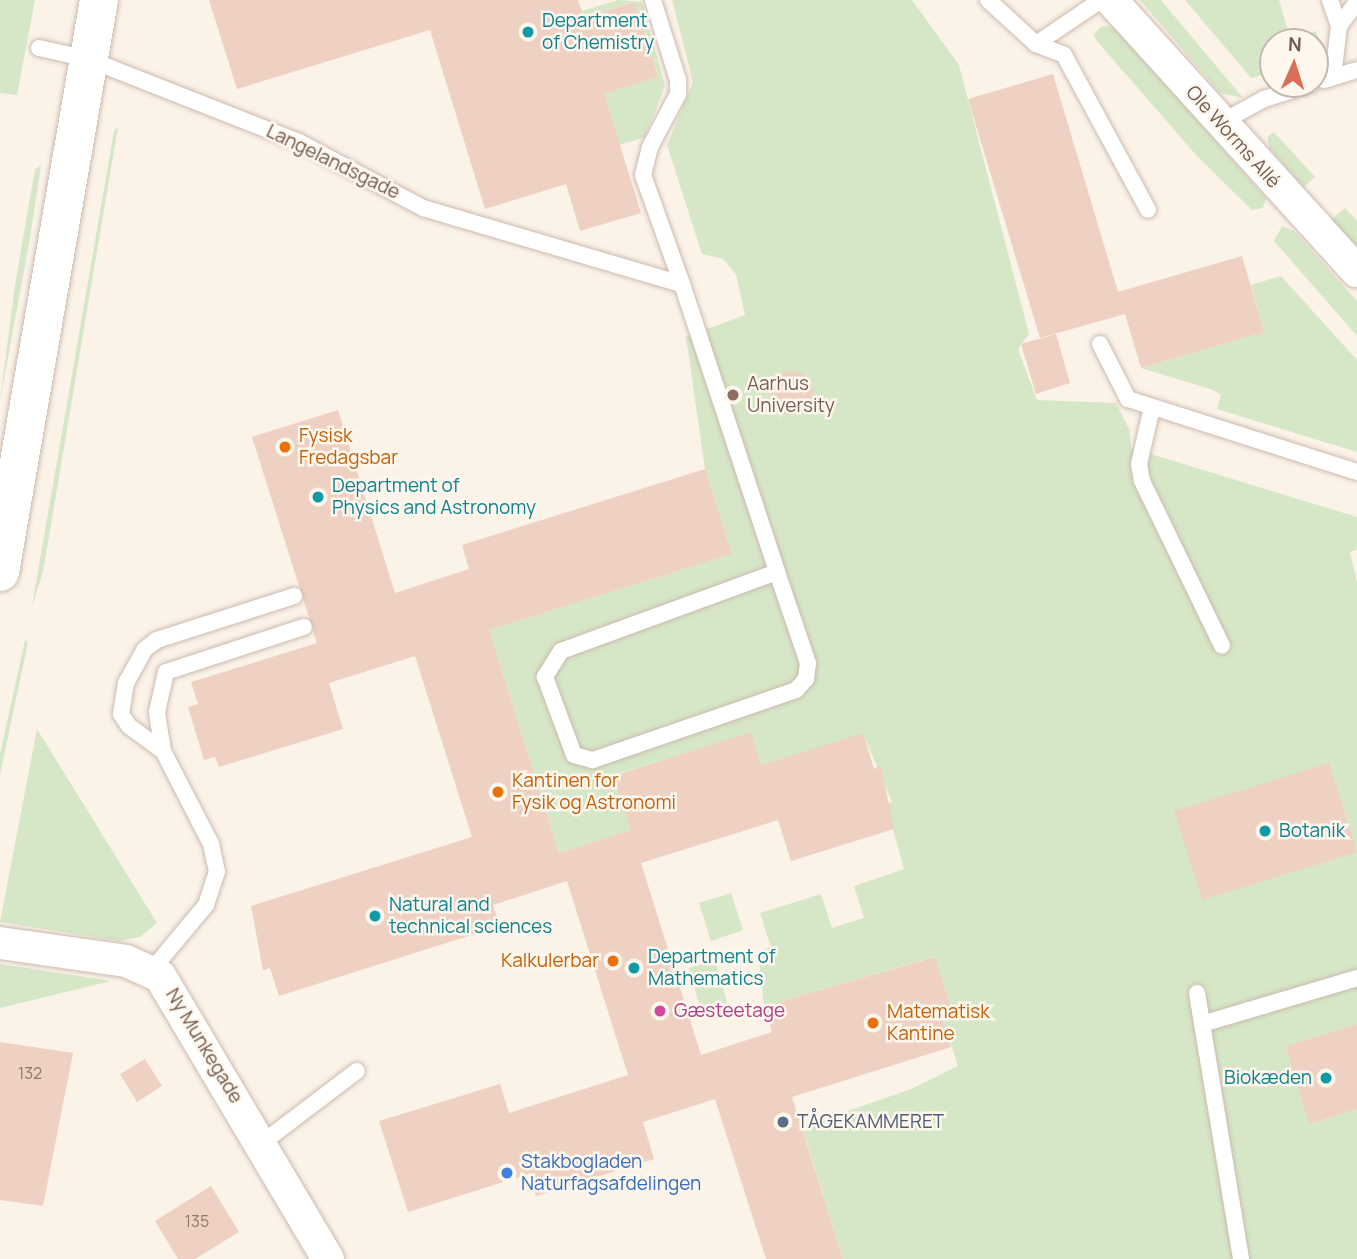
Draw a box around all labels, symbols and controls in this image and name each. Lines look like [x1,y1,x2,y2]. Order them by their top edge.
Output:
place label: Department of Chemistry [542,10,654,54]
marker: Department of Chemistry [520,24,536,40]
north arrow [1259,28,1329,98]
text: N [1287,31,1302,57]
street label: Ole Worms Allé [1181,81,1285,193]
street label: Langelandsgade [263,120,403,204]
place label: Aarhus University [747,373,835,417]
marker: Aarhus University [725,387,741,403]
place label: Fysisk Fredagsbar [299,425,398,469]
marker: Fysisk Fredagsbar [277,439,293,455]
place label: Department of Physics and Astronomy [332,475,536,519]
marker: Department of Physics and Astronomy [310,489,326,505]
place label: Kantinen for Fysik og Astronomi [512,770,676,814]
marker: Kantinen for Fysik og Astronomi [490,784,506,800]
place label: Botanik [1279,820,1345,842]
marker: Botanik [1257,823,1273,839]
place label: Natural and technical sciences [389,894,552,938]
marker: Natural and technical sciences [367,908,383,924]
place label: Department of Mathematics [648,946,775,990]
place label: Kalkulerbar [501,950,599,972]
marker: Kalkulerbar [605,953,621,969]
marker: Department of Mathematics [626,960,642,976]
street label: Ny Munkegade [161,984,247,1108]
place label: Gæsteetage [674,1000,785,1022]
place label: Matematisk Kantine [887,1001,990,1045]
marker: Gæsteetage [652,1003,668,1019]
marker: Matematisk Kantine [865,1015,881,1031]
house number: 132 [18,1063,42,1083]
place label: Biokæden [1224,1067,1312,1089]
marker: Biokæden [1318,1070,1334,1086]
place label: TÅGEKAMMERET [797,1111,944,1133]
marker: TÅGEKAMMERET [775,1114,791,1130]
place label: Stakbogladen Naturfagsafdelingen [521,1151,701,1195]
marker: Stakbogladen Naturfagsafdelingen [499,1165,515,1181]
house number: 135 [185,1211,209,1231]

